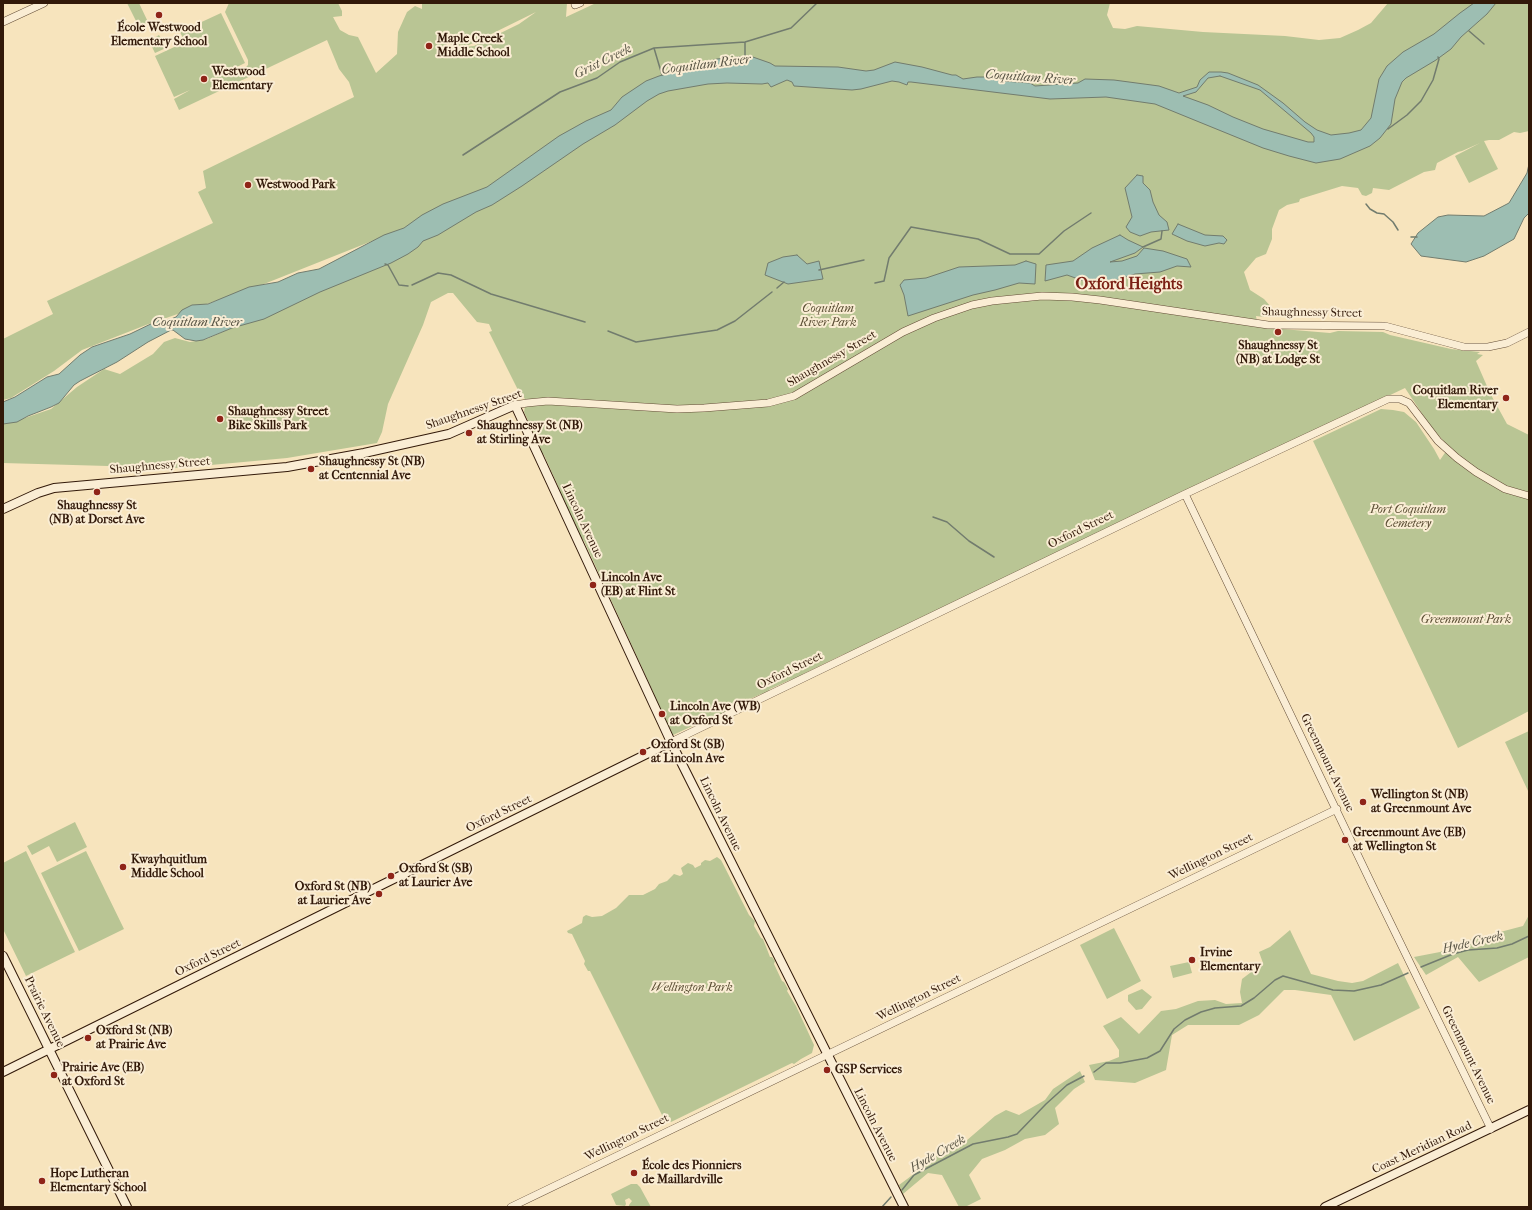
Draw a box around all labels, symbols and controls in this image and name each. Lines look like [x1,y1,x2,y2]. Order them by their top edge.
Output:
marker: École Westwood Elementary School [154,10,164,20]
place label: École Westwood Elementary School [111,21,207,49]
place label: Maple Creek Middle School [437,32,510,60]
marker: Maple Creek Middle School [424,41,434,51]
water label: Grist Creek [572,41,634,83]
water label: Coquitlam River [661,52,751,78]
place label: Westwood Elementary [212,65,273,93]
water label: Coquitlam River [985,67,1075,89]
marker: Westwood Elementary [199,74,209,84]
place label: Westwood Park [256,178,335,192]
marker: Westwood Park [243,180,253,190]
district label: Oxford Heights [1076,275,1182,295]
park label: Coquitlam River Park [800,302,856,330]
street label: Shaughnessy Street [1262,305,1362,321]
water label: Coquitlam River [152,315,242,331]
marker: Shaughnessy St (NB) at Lodge St [1273,327,1283,337]
street label: Shaughnessy Street [785,328,879,390]
place label: Shaughnessy St (NB) at Lodge St [1236,339,1320,367]
place label: Coquitlam River Elementary [1413,384,1498,412]
street label: Shaughnessy Street [424,387,524,433]
marker: Coquitlam River Elementary [1501,393,1511,403]
place label: Shaughnessy Street Bike Skills Park [228,405,329,433]
marker: Shaughnessy Street Bike Skills Park [215,414,225,424]
place label: Shaughnessy St (NB) at Stirling Ave [477,419,583,447]
marker: Shaughnessy St (NB) at Stirling Ave [464,428,474,438]
street label: Shaughnessy Street [109,454,211,478]
place label: Shaughnessy St (NB) at Centennial Ave [319,455,425,483]
marker: Shaughnessy St (NB) at Centennial Ave [306,464,316,474]
street label: Lincoln Avenue [558,481,606,561]
marker: Shaughnessy St (NB) at Dorset Ave [92,487,102,497]
place label: Shaughnessy St (NB) at Dorset Ave [49,499,145,527]
park label: Port Coquitlam Cemetery [1370,503,1446,531]
street label: Oxford Street [1046,508,1116,552]
place label: Lincoln Ave (EB) at Flint St [601,571,676,599]
marker: Lincoln Ave (EB) at Flint St [588,580,598,590]
park label: Greenmount Park [1421,613,1511,627]
street label: Oxford Street [755,649,825,693]
place label: Lincoln Ave (WB) at Oxford St [670,700,760,728]
marker: Lincoln Ave (WB) at Oxford St [657,709,667,719]
street label: Greenmount Avenue [1297,712,1357,814]
place label: Oxford St (SB) at Lincoln Ave [651,738,724,766]
marker: Oxford St (SB) at Lincoln Ave [638,747,648,757]
street label: Lincoln Avenue [696,775,744,853]
place label: Wellington St (NB) at Greenmount Ave [1371,788,1471,816]
street label: Oxford Street [464,792,534,836]
marker: Wellington St (NB) at Greenmount Ave [1358,797,1368,807]
place label: Greenmount Ave (EB) at Wellington St [1353,826,1465,854]
street label: Wellington Street [1166,830,1256,884]
marker: Greenmount Ave (EB) at Wellington St [1340,835,1350,845]
place label: Kwayhquitlum Middle School [131,853,207,881]
marker: Kwayhquitlum Middle School [118,862,128,872]
place label: Oxford St (SB) at Laurier Ave [399,862,472,890]
marker: Oxford St (SB) at Laurier Ave [386,871,396,881]
place label: Oxford St (NB) at Laurier Ave [295,880,371,908]
marker: Oxford St (NB) at Laurier Ave [374,889,384,899]
water label: Hyde Creek [1441,928,1505,958]
street label: Oxford Street [173,936,243,980]
place label: Irvine Elementary [1200,946,1261,974]
marker: Irvine Elementary [1187,955,1197,965]
street label: Wellington Street [874,971,964,1025]
street label: Prairie Avenue [21,974,67,1050]
park label: Wellington Park [651,981,733,995]
street label: Greenmount Avenue [1438,1004,1498,1106]
place label: Oxford St (NB) at Prairie Ave [96,1024,172,1052]
marker: Oxford St (NB) at Prairie Ave [83,1033,93,1043]
place label: Prairie Ave (EB) at Oxford St [62,1061,144,1089]
place label: GSP Services [835,1063,902,1077]
marker: GSP Services [822,1065,832,1075]
marker: Prairie Ave (EB) at Oxford St [49,1070,59,1080]
street label: Lincoln Avenue [850,1086,900,1164]
street label: Wellington Street [582,1111,672,1165]
street label: Coast Meridian Road [1370,1119,1474,1177]
water label: Hyde Creek [907,1132,969,1176]
place label: École des Pionniers de Maillardville [642,1159,741,1187]
place label: Hope Lutheran Elementary School [50,1167,147,1195]
marker: École des Pionniers de Maillardville [629,1168,639,1178]
marker: Hope Lutheran Elementary School [37,1176,47,1186]

